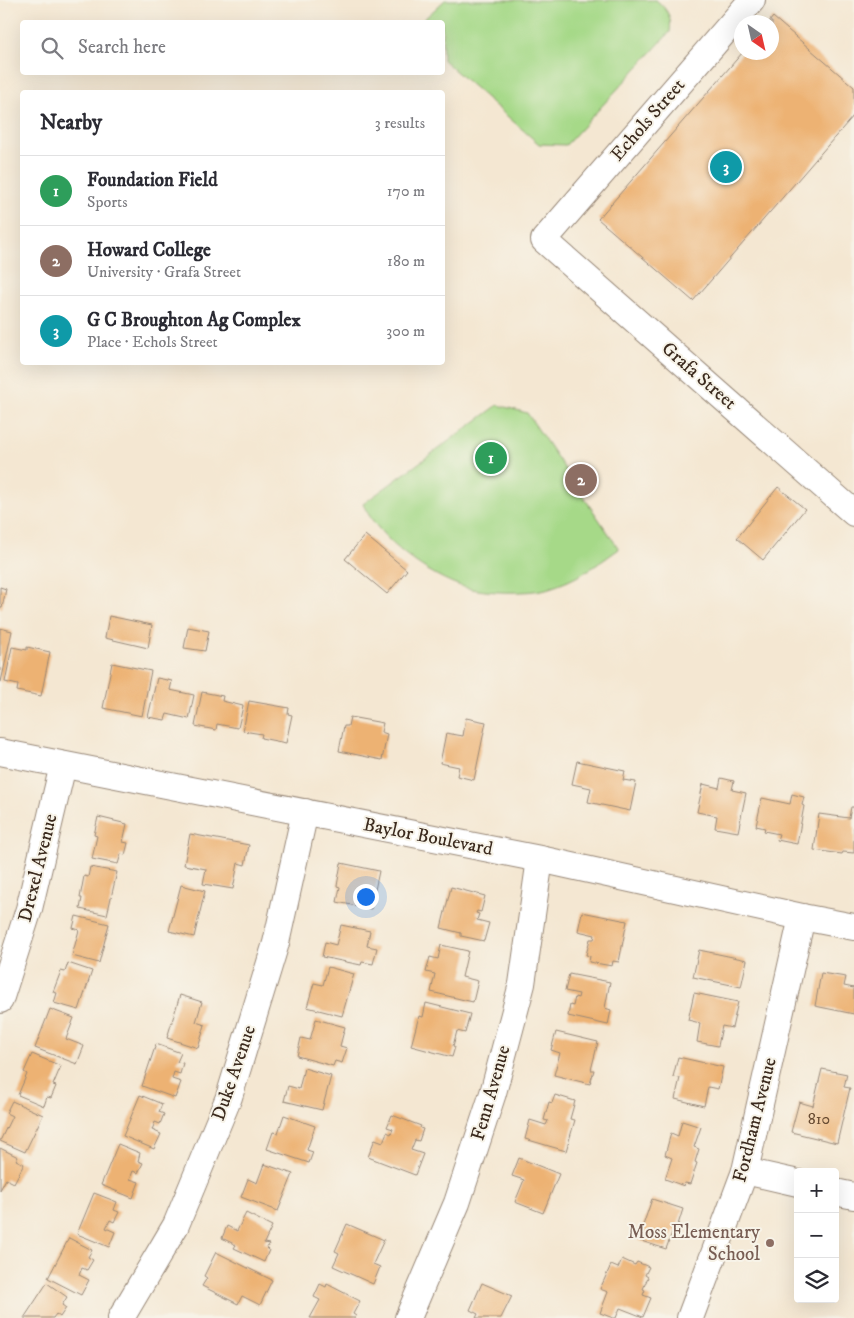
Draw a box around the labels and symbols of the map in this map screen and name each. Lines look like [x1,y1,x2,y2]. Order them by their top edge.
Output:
north arrow [734,15,779,60]
street label: Echols Street [606,74,690,166]
pin: 3 [710,148,742,186]
street label: Grafa Street [657,337,741,415]
pin: 1 [475,439,507,477]
pin: 2 [565,461,597,499]
street label: Drexel Avenue [13,811,63,925]
street label: Baylor Boulevard [361,813,495,861]
your location [353,884,379,910]
street label: Duke Avenue [207,1022,261,1124]
street label: Fenn Avenue [466,1043,516,1143]
street label: Fordham Avenue [728,1055,782,1185]
house number: 810 [808,1109,830,1129]
place label: Moss Elementary School [628,1221,761,1266]
marker: Moss Elementary School [764,1237,776,1249]

